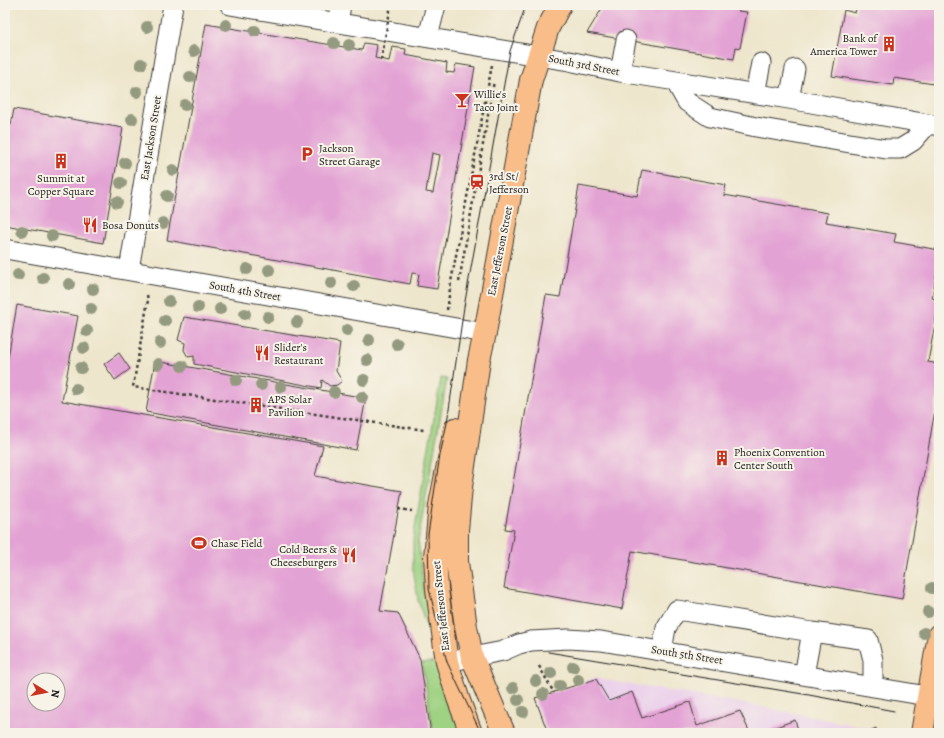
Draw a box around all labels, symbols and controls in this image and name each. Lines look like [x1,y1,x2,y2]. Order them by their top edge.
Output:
place label: Bank of America Tower [809,31,878,59]
building icon: Bank of America Tower [880,35,898,53]
street label: South 3rd Street [547,51,621,79]
place label: Willie's Taco Joint [473,87,519,115]
bar icon: Willie's Taco Joint [453,91,471,109]
street label: East Jackson Street [137,94,165,181]
place label: Jackson Street Garage [319,141,380,169]
parking icon: Jackson Street Garage [298,145,316,163]
building icon: Summit at Copper Square [52,152,70,170]
place label: 3rd St/ Jefferson [489,169,529,197]
place label: Summit at Copper Square [28,171,94,199]
station icon: 3rd St/ Jefferson [468,173,486,191]
street label: East Jefferson Street [484,205,516,297]
restaurant icon: Bosa Donuts [81,216,99,234]
place label: Bosa Donuts [102,218,159,233]
street label: South 4th Street [208,277,282,305]
place label: Slider's Restaurant [274,340,324,368]
restaurant icon: Slider's Restaurant [253,344,271,362]
place label: APS Solar Pavilion [267,392,312,420]
building icon: APS Solar Pavilion [247,396,265,414]
place label: Phoenix Convention Center South [734,445,825,473]
building icon: Phoenix Convention Center South [713,449,731,467]
sports icon: Chase Field [190,534,208,552]
place label: Chase Field [211,536,263,551]
place label: Cold Beers & Cheeseburgers [270,542,337,570]
restaurant icon: Cold Beers & Cheeseburgers [340,546,358,564]
street label: East Jefferson Street [429,560,453,652]
street label: South 5th Street [650,642,724,668]
north arrow [26,672,66,712]
text: N [47,688,63,699]

